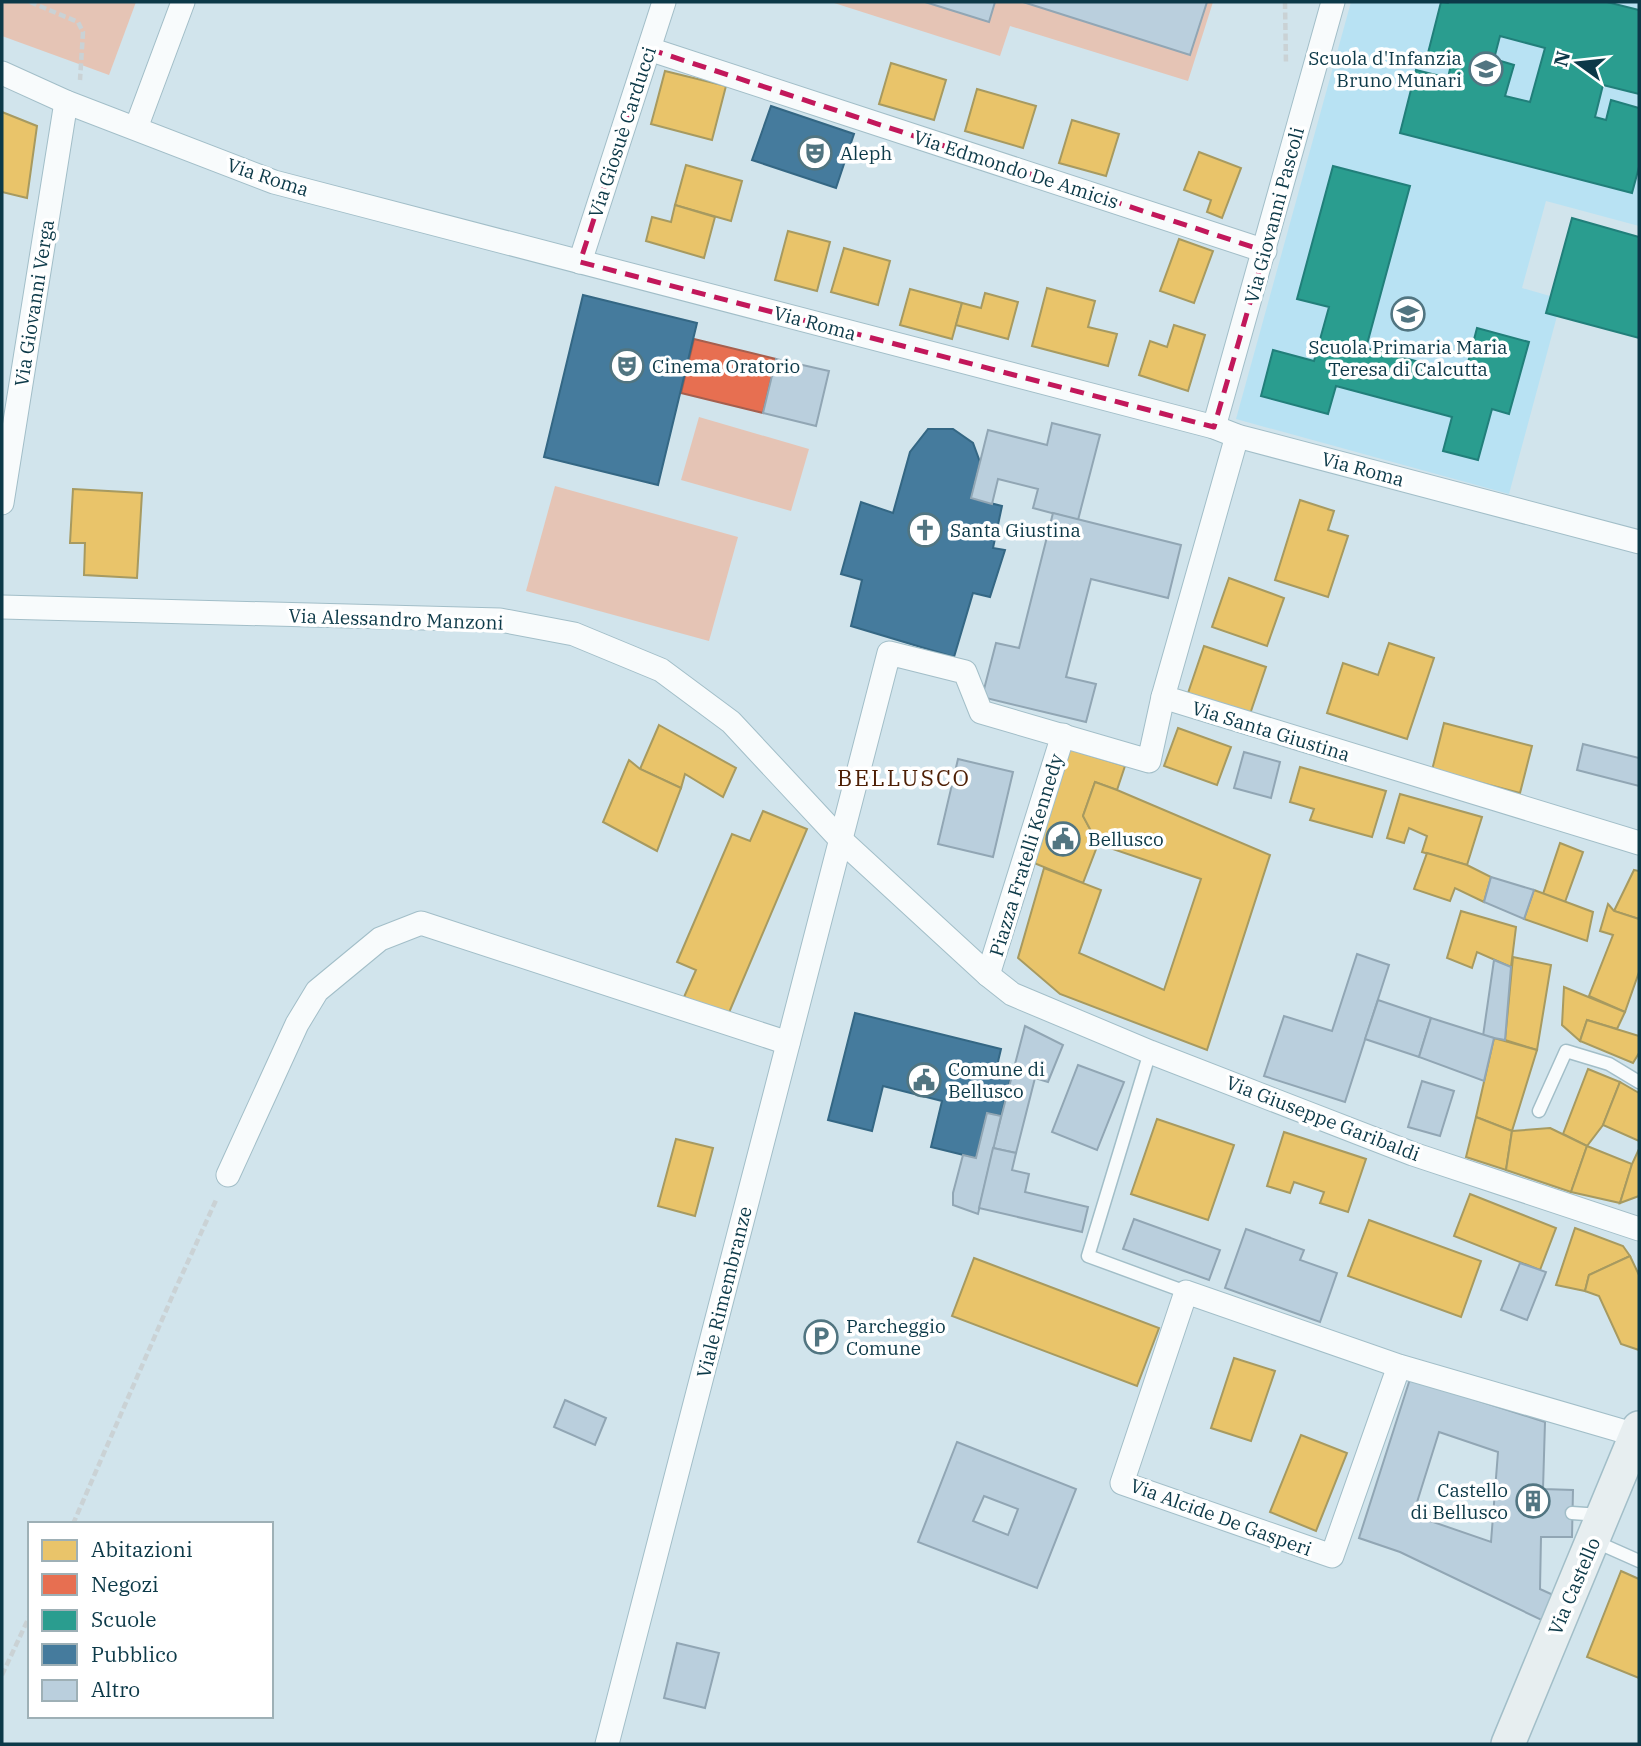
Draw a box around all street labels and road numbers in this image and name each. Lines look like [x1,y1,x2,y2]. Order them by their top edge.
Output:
street label: Via Giosuè Carducci [583,43,661,221]
street label: Via Edmondo De Amicis [910,124,1122,214]
street label: Via Giovanni Pascoli [1239,124,1309,306]
street label: Via Roma [224,153,312,201]
street label: Via Giovanni Verga [9,218,59,388]
street label: Via Roma [771,300,859,346]
street label: Via Roma [1319,446,1407,492]
street label: Via Alessandro Manzoni [288,603,504,635]
street label: Via Santa Giustina [1189,696,1353,766]
street label: Piazza Fratelli Kennedy [984,750,1068,959]
street label: Via Giuseppe Garibaldi [1223,1070,1423,1166]
street label: Viale Rimembranze [691,1204,757,1380]
street label: Via Alcide De Gasperi [1127,1473,1315,1561]
street label: Via Castello [1543,1534,1605,1638]

